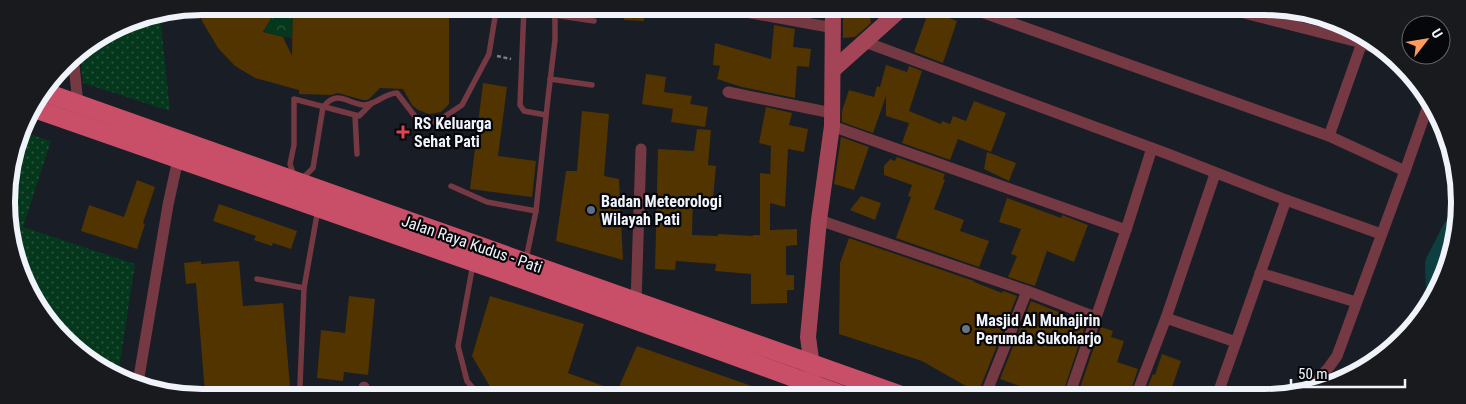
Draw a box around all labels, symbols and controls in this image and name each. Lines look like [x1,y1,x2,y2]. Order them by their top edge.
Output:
north arrow [1401,15,1451,65]
text: U [1428,26,1446,41]
place label: RS Keluarga Sehat Pati [414,114,492,151]
marker: RS Keluarga Sehat Pati [396,125,410,139]
place label: Badan Meteorologi Wilayah Pati [601,192,722,229]
marker: Badan Meteorologi Wilayah Pati [585,204,597,216]
street label: Jalan Raya Kudus - Pati [399,211,545,277]
place label: Masjid Al Muhajirin Perumda Sukoharjo [976,311,1102,348]
marker: Masjid Al Muhajirin Perumda Sukoharjo [960,323,972,335]
scale bar [1291,356,1405,388]
text: 50 m [1298,365,1328,383]

